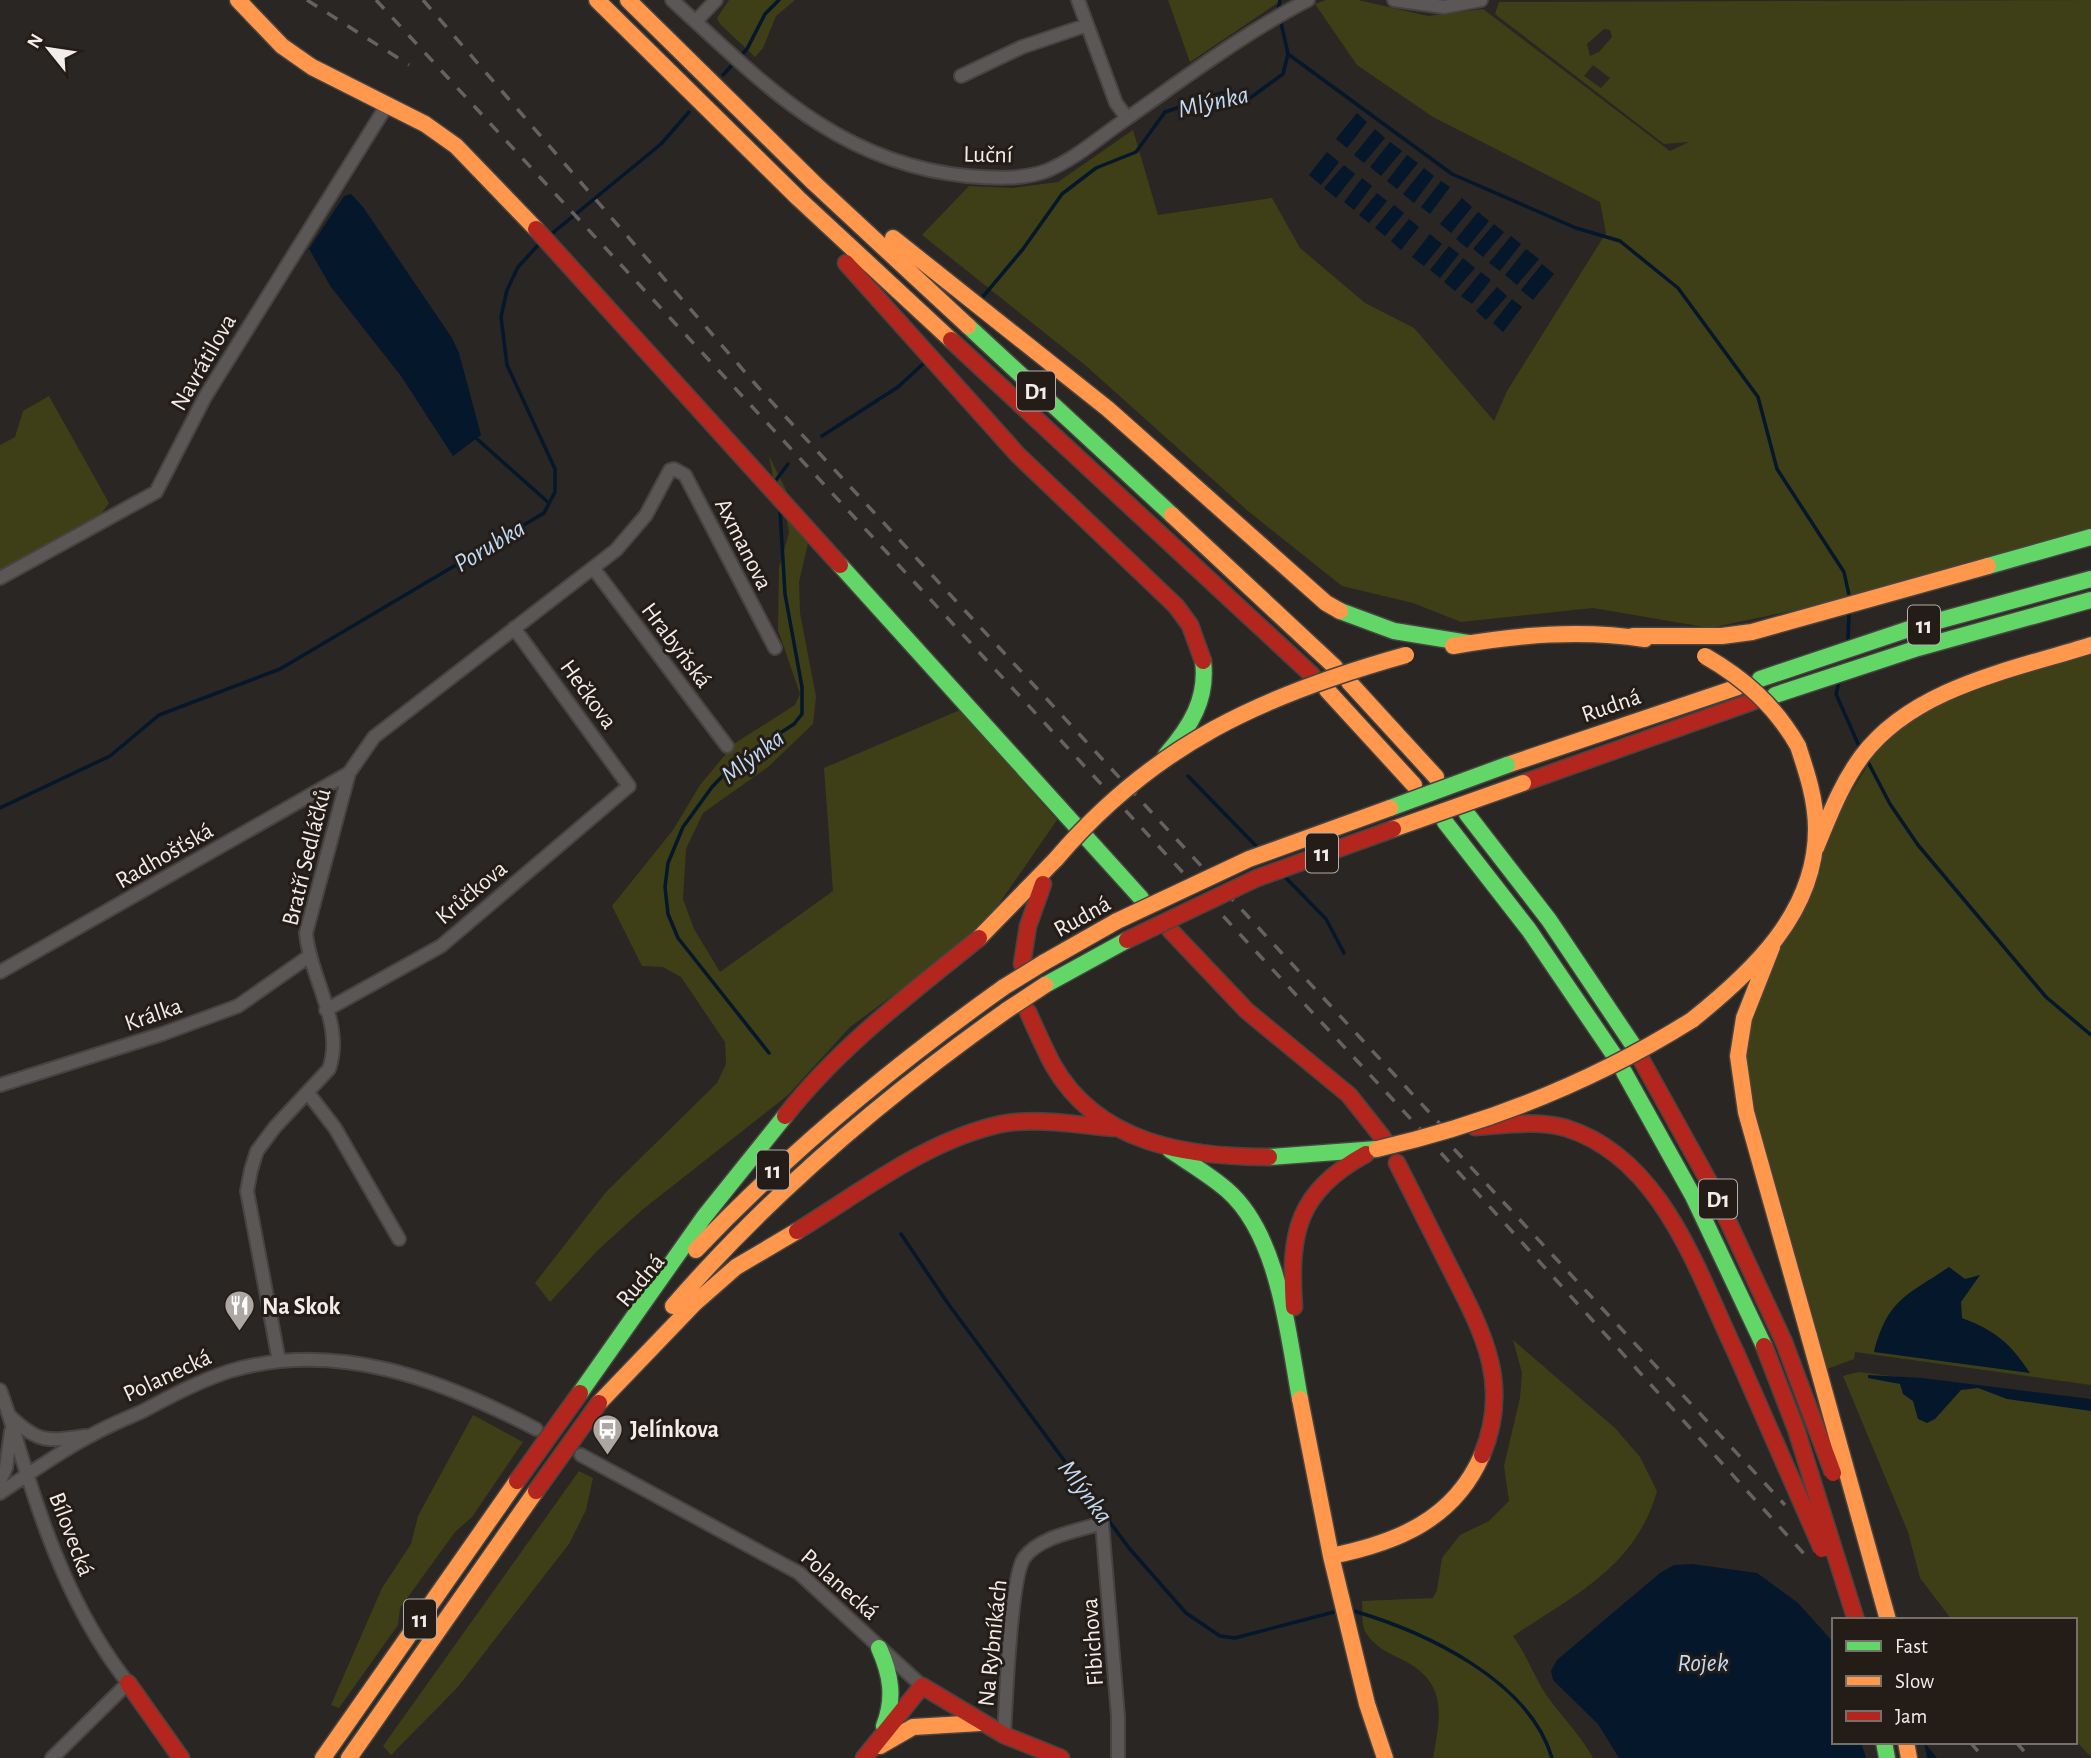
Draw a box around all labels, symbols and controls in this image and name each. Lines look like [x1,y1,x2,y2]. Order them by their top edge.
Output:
north arrow [14,14,84,84]
text: N [24,31,47,52]
water label: Mlýnka [1175,81,1251,123]
street label: Luční [963,143,1013,167]
street label: Navrátilova [167,310,241,415]
road number: D1 [1017,372,1055,410]
street label: Axmanova [710,495,776,594]
water label: Porubka [449,515,530,577]
street label: Hrabyňská [637,599,716,693]
road number: 11 [1908,606,1940,645]
street label: Hečkova [555,656,621,734]
street label: Rudná [1579,685,1644,727]
water label: Mlýnka [716,725,789,789]
street label: Bratří Sedláčků [278,786,336,928]
street label: Radhošťská [112,818,217,893]
road number: 11 [1306,834,1338,873]
street label: Krůčkova [431,856,512,929]
street label: Rudná [1050,892,1115,942]
street label: Králka [122,994,185,1036]
road number: 11 [757,1150,789,1190]
road number: D1 [1699,1180,1737,1218]
street label: Rudná [612,1250,670,1312]
restaurant icon: Na Skok [222,1289,256,1333]
place label: Na Skok [262,1295,341,1319]
street label: Polanecká [120,1345,215,1407]
bus stop icon: Jelínkova [590,1412,624,1456]
place label: Jelínkova [630,1418,719,1442]
water label: Mlýnka [1053,1455,1117,1528]
street label: Bílovecká [44,1489,98,1580]
street label: Polanecká [796,1545,883,1625]
street label: Na Rybníkách [974,1578,1012,1708]
street label: Fibichova [1078,1597,1108,1687]
road number: 11 [404,1600,436,1638]
legend [1832,1618,2077,1744]
text: Fast [1895,1636,1928,1657]
water label: Rojek [1677,1650,1729,1676]
text: Slow [1895,1671,1934,1692]
text: Jam [1895,1706,1927,1727]

